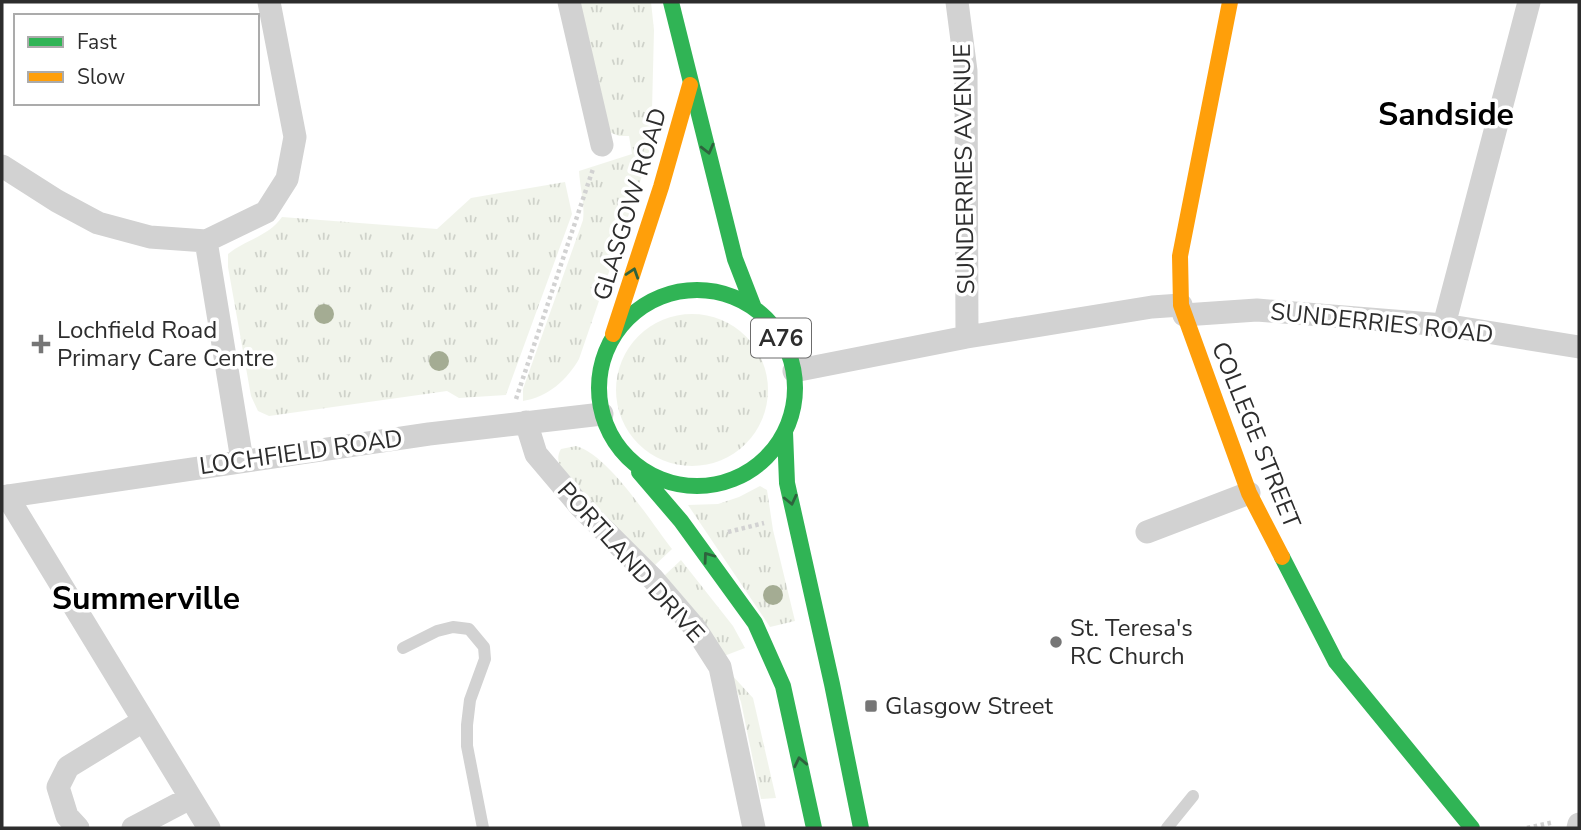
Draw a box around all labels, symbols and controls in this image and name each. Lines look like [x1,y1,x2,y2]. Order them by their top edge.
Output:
legend [14,14,259,105]
text: Fast [77,28,117,56]
street label: SUNDERRIES AVENUE [946,43,982,295]
text: Slow [77,63,126,91]
district label: Sandside [1378,93,1514,136]
street label: GLASGOW ROAD [586,104,674,304]
one-way arrow [700,143,714,155]
one-way arrow [625,268,639,280]
street label: SUNDERRIES ROAD [1269,295,1495,351]
place label: Lochfield Road Primary Care Centre [57,314,274,374]
road number: A76 [751,318,811,358]
marker: Lochfield Road Primary Care Centre [31,334,51,354]
street label: COLLEGE STREET [1204,337,1308,534]
street label: LOCHFIELD ROAD [197,422,405,482]
street label: PORTLAND DRIVE [550,475,712,649]
one-way arrow [783,494,797,506]
one-way arrow [703,552,716,565]
district label: Summerville [52,577,240,620]
place label: St. Teresa's RC Church [1070,612,1193,672]
marker: St. Teresa's RC Church [1048,634,1064,650]
place label: Glasgow Street [885,690,1053,722]
marker: Glasgow Street [863,698,879,714]
one-way arrow [793,756,808,768]

